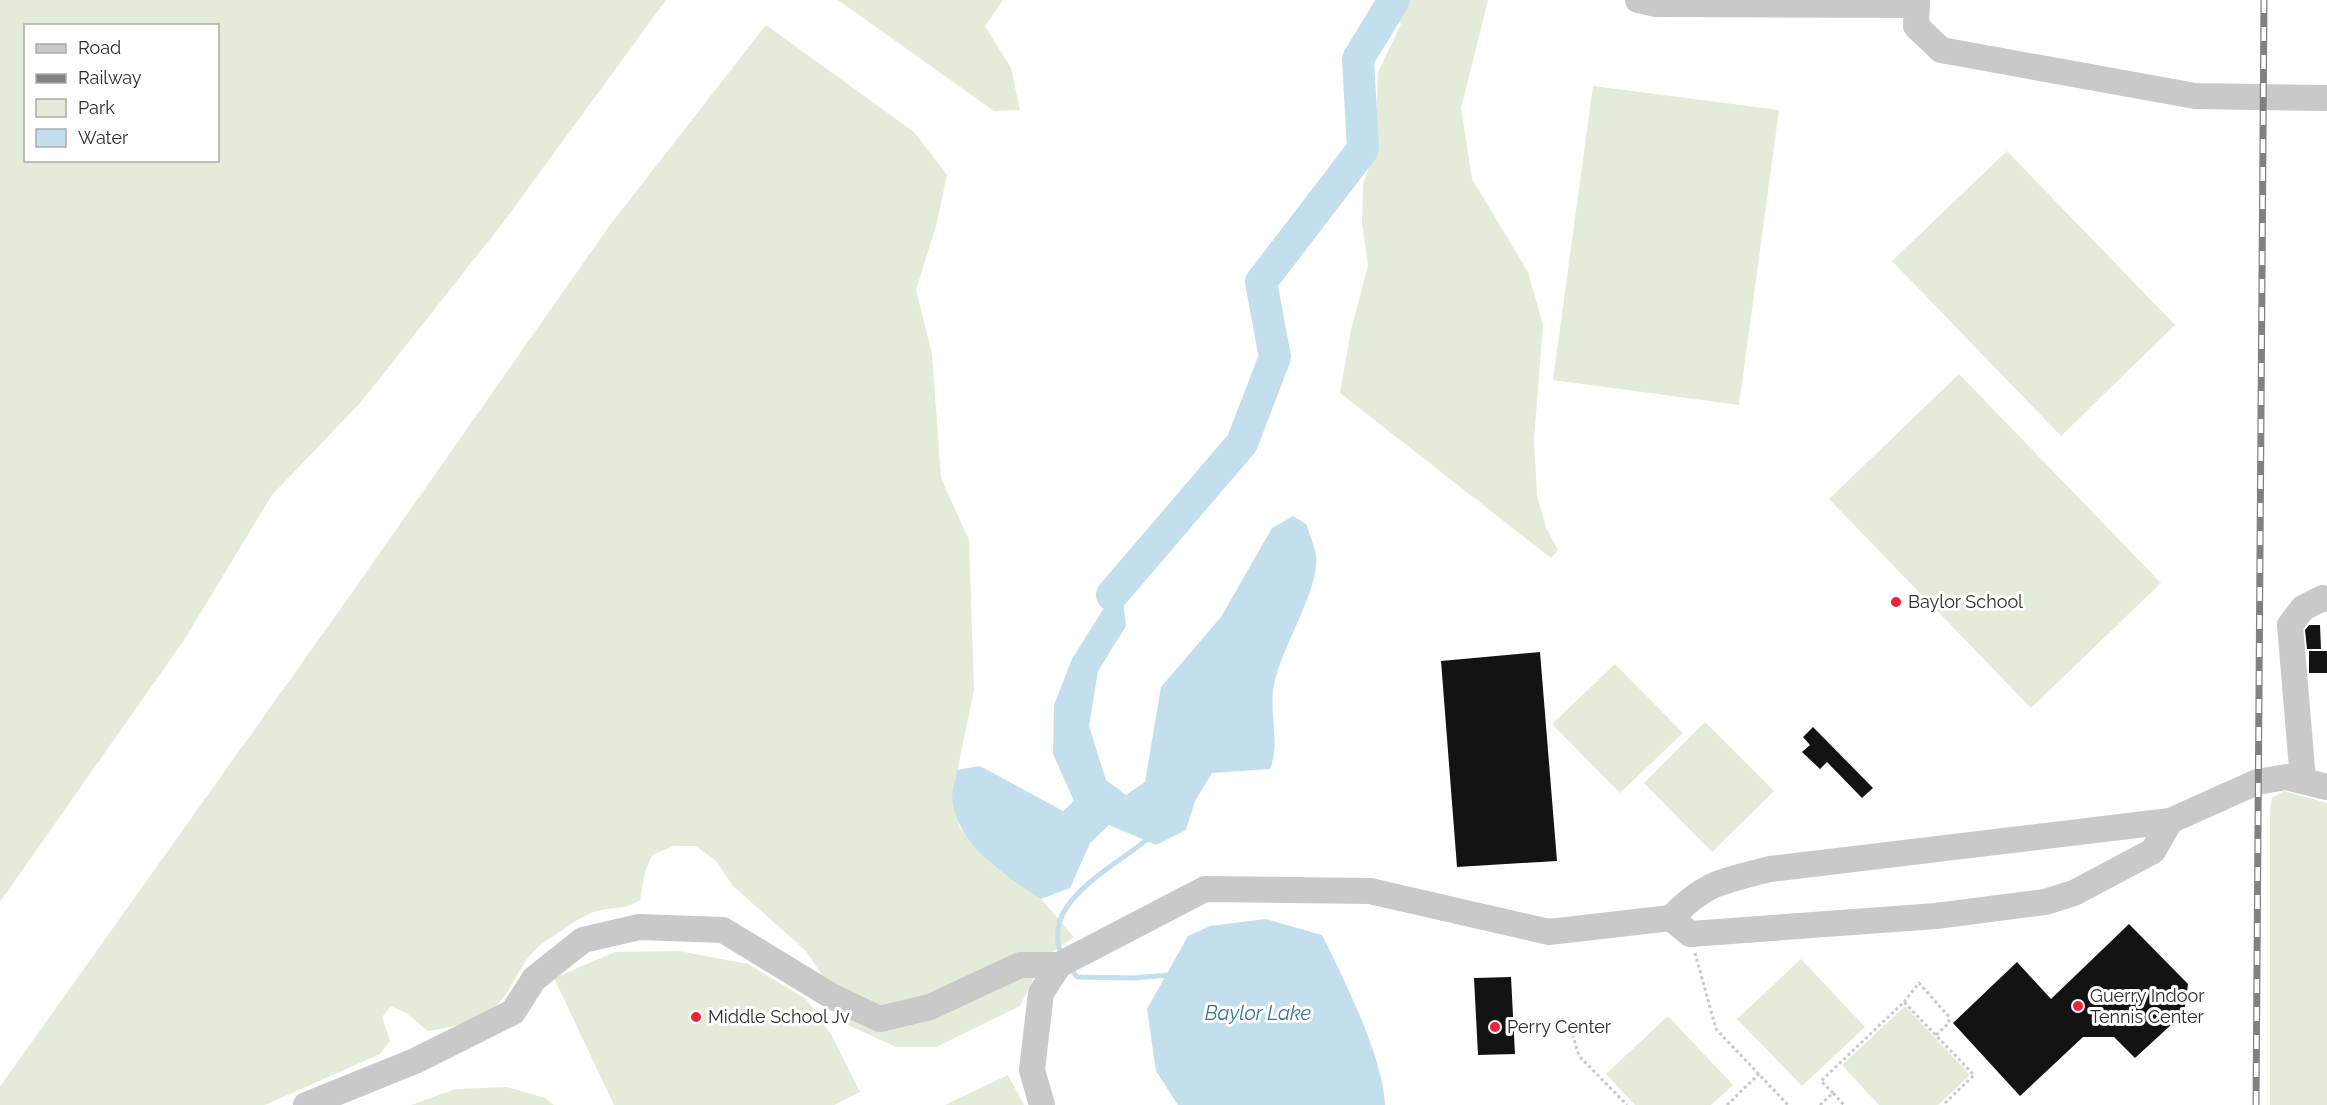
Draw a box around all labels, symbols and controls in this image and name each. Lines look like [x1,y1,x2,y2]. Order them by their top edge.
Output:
legend [24,24,219,162]
text: Road [78,37,121,58]
text: Railway [78,67,142,88]
text: Park [78,97,115,118]
text: Water [78,127,129,148]
place label: Baylor School [1908,591,2023,612]
marker: Baylor School [1889,595,1903,609]
place label: Guerry Indoor Tennis Center [2090,985,2205,1027]
marker: Guerry Indoor Tennis Center [2071,999,2085,1013]
water label: Baylor Lake [1205,1001,1312,1025]
place label: Middle School Jv [708,1006,850,1027]
marker: Middle School Jv [689,1010,703,1024]
place label: Perry Center [1507,1016,1612,1037]
marker: Perry Center [1488,1020,1502,1034]

